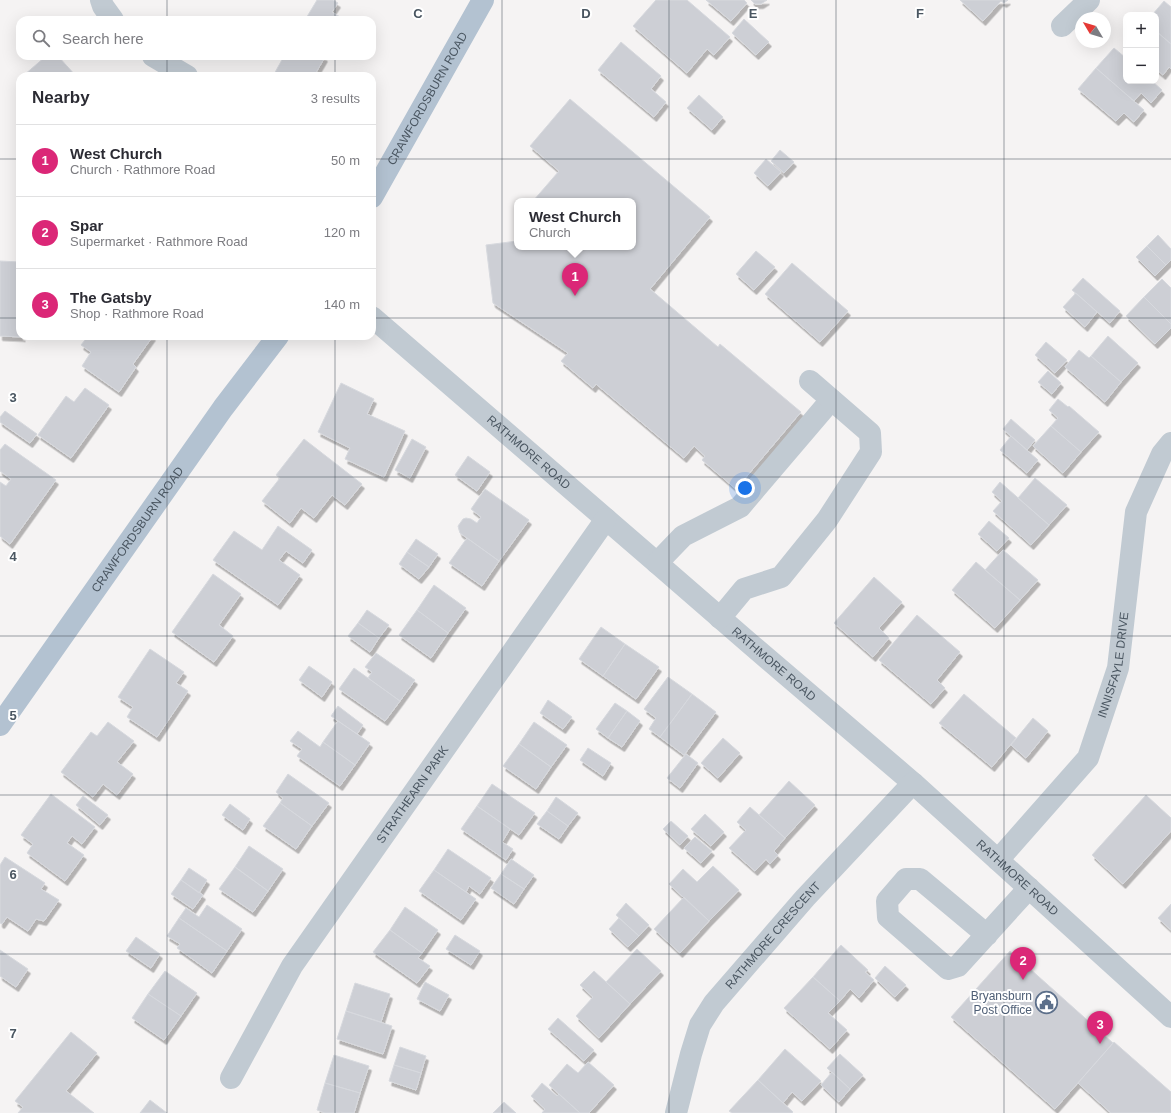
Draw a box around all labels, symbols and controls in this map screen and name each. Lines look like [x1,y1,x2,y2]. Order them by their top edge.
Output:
text: C [413,6,423,21]
text: D [581,6,591,21]
text: E [749,6,758,21]
text: F [916,6,924,21]
north arrow [1075,12,1111,48]
map controls [1123,12,1159,84]
button: + [1123,12,1159,48]
search box [16,16,376,60]
icon: search [30,27,52,49]
street label: CRAWFORDSBURN ROAD [384,29,471,167]
text: Search here [62,30,144,47]
button: − [1123,48,1159,84]
text: Nearby [32,88,90,107]
text: 3 results [311,91,360,106]
text: West Church [70,145,162,162]
text: 1 [41,153,49,168]
text: 50 m [331,153,360,168]
text: Church · Rathmore Road [70,162,215,177]
popup [514,198,636,250]
text: West Church [529,208,621,225]
text: Spar [70,217,103,234]
text: 2 [41,225,49,240]
text: 120 m [324,225,360,240]
text: Church [529,225,571,240]
text: Supermarket · Rathmore Road [70,234,248,249]
pin: 1 [562,263,588,296]
text: The Gatsby [70,289,152,306]
text: 3 [41,297,49,312]
text: 140 m [324,297,360,312]
text: Shop · Rathmore Road [70,306,204,321]
text: 3 [9,390,17,405]
street label: RATHMORE ROAD [484,412,574,492]
street label: CRAWFORDSBURN ROAD [89,464,187,595]
your location [735,478,755,498]
text: 4 [9,549,17,564]
street label: INNISFAYLE DRIVE [1095,611,1131,720]
street label: RATHMORE ROAD [729,624,819,704]
text: 5 [9,708,17,723]
street label: STRATHEARN PARK [373,743,451,846]
street label: RATHMORE ROAD [973,837,1062,919]
text: 6 [9,867,17,882]
street label: RATHMORE CRESCENT [722,879,824,992]
pin: 2 [1010,947,1036,980]
place label: Bryansburn Post Office [971,989,1032,1017]
public building icon: Bryansburn Post Office [1034,990,1060,1016]
pin: 3 [1087,1011,1113,1044]
text: 7 [9,1026,17,1041]

